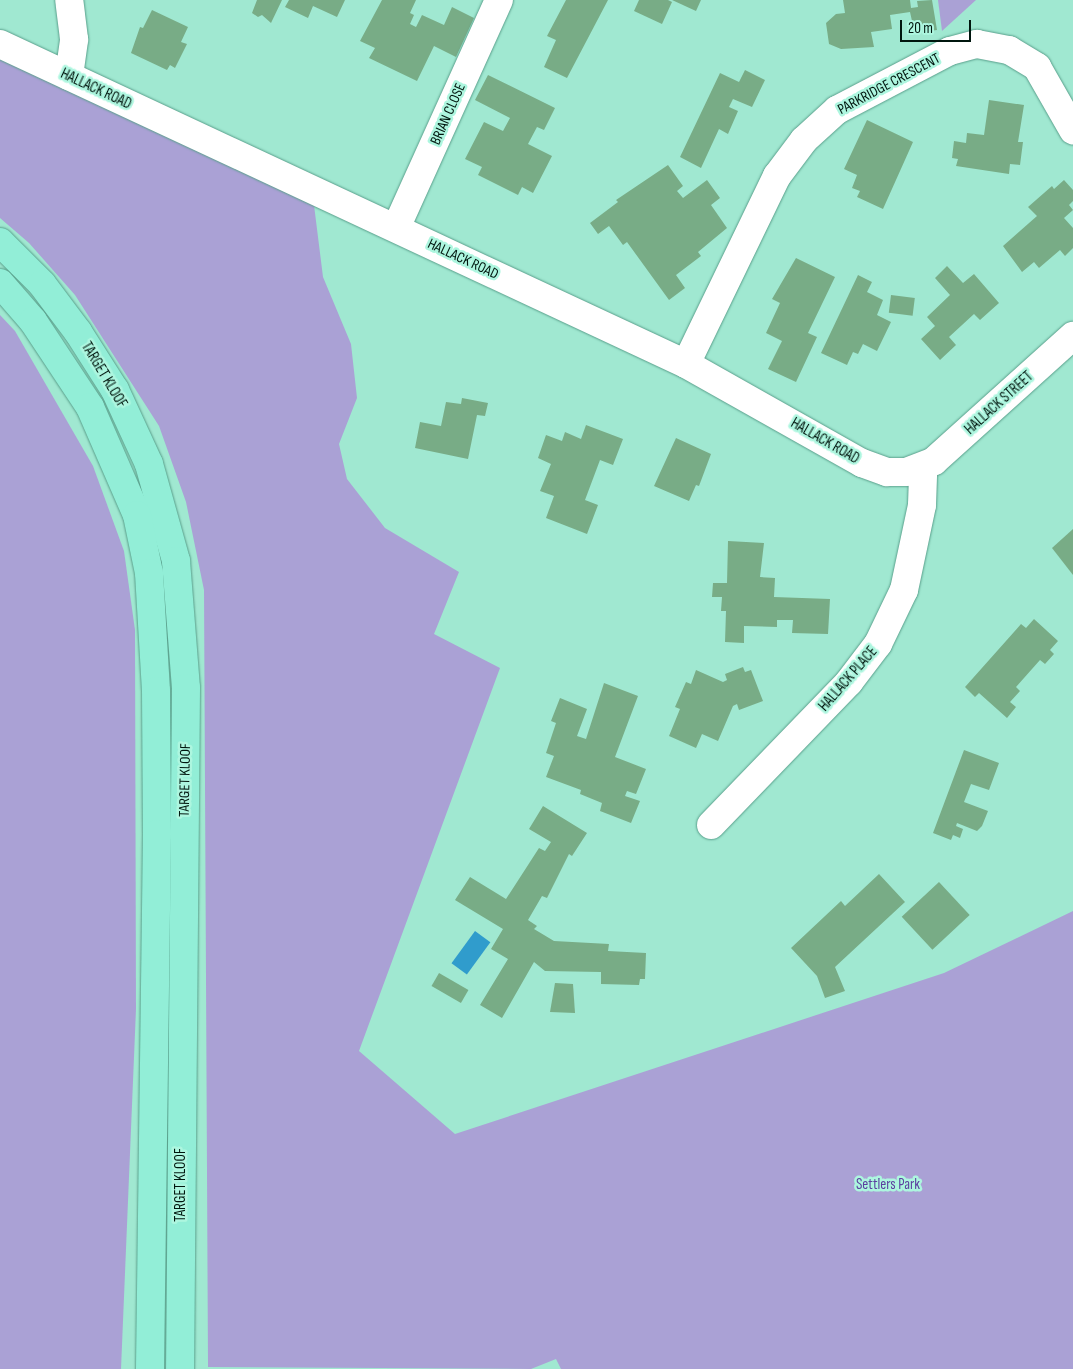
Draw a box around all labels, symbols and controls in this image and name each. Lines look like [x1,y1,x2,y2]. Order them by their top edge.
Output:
scale bar [903,10,974,42]
text: 20 m [908,19,933,38]
street label: PARKRIDGE CRESCENT [835,49,943,119]
street label: HALLACK ROAD [58,65,134,113]
street label: BRIAN CLOSE [426,80,470,148]
street label: HALLACK ROAD [425,235,501,283]
street label: TARGET KLOOF [77,339,131,411]
street label: HALLACK STREET [961,368,1037,438]
street label: HALLACK ROAD [788,414,862,468]
street label: HALLACK PLACE [815,643,881,715]
street label: TARGET KLOOF [175,743,195,817]
street label: TARGET KLOOF [172,1148,190,1222]
park label: Settlers Park [856,1176,920,1194]

